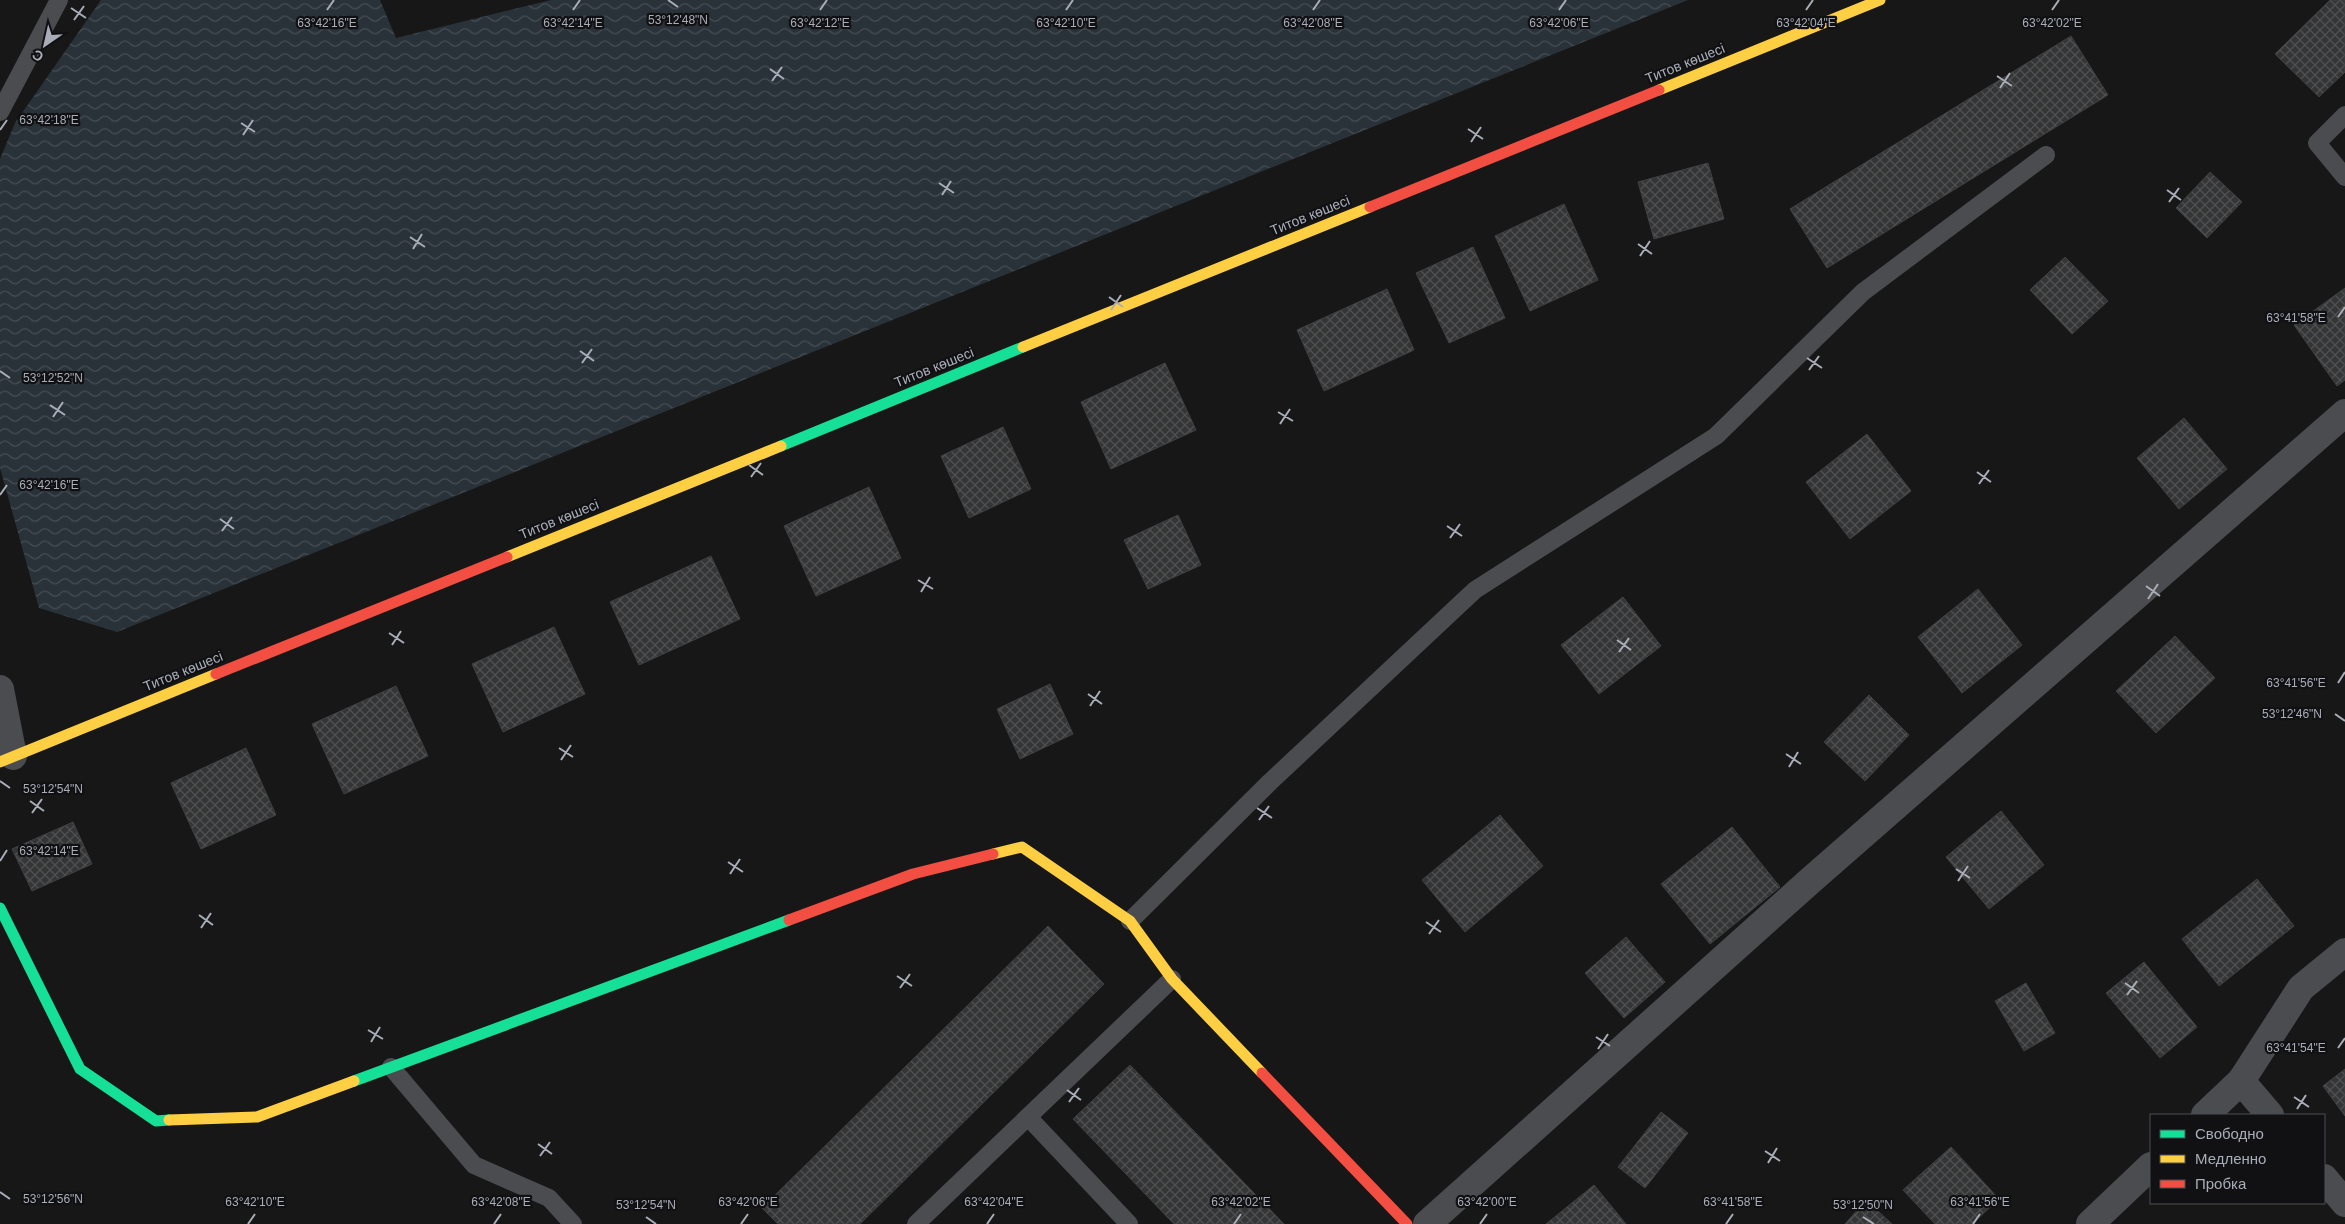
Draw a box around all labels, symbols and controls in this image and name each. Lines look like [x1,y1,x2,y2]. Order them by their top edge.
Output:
text: 53°12'48"N [648,13,708,27]
text: 63°42'16"E [297,16,357,30]
text: 63°42'14"E [543,16,603,30]
text: 63°42'12"E [790,16,850,30]
text: 63°42'10"E [1036,16,1096,30]
text: 63°42'08"E [1283,16,1343,30]
text: 63°42'06"E [1529,16,1589,30]
text: 63°42'04"E [1776,16,1836,30]
text: 63°42'02"E [2022,16,2082,30]
north arrow [20,20,70,70]
street label: Титов көшесі [1643,40,1727,86]
text: С [29,46,46,65]
text: 63°42'18"E [19,113,79,127]
street label: Титов көшесі [1268,192,1352,238]
text: 63°41'58"E [2266,311,2326,325]
street label: Титов көшесі [892,344,976,390]
text: 53°12'52"N [23,371,83,385]
text: 63°42'16"E [19,478,79,492]
street label: Титов көшесі [517,496,601,542]
street label: Титов көшесі [141,648,225,694]
text: 63°41'56"E [2266,676,2326,690]
text: 53°12'46"N [2262,707,2322,721]
text: 53°12'54"N [23,782,83,796]
text: 63°42'14"E [19,844,79,858]
text: 63°41'54"E [2266,1041,2326,1055]
legend [2150,1114,2325,1204]
text: Свободно [2195,1125,2264,1142]
text: Медленно [2195,1150,2266,1167]
text: Пробка [2195,1175,2247,1192]
text: 53°12'56"N [23,1192,83,1206]
text: 63°42'10"E [225,1195,285,1209]
text: 63°42'08"E [471,1195,531,1209]
text: 63°42'06"E [718,1195,778,1209]
text: 63°42'04"E [964,1195,1024,1209]
text: 63°42'02"E [1211,1195,1271,1209]
text: 63°42'00"E [1457,1195,1517,1209]
text: 63°41'58"E [1703,1195,1763,1209]
text: 63°41'56"E [1950,1195,2010,1209]
text: 53°12'54"N [616,1198,676,1212]
text: 53°12'50"N [1833,1198,1893,1212]

